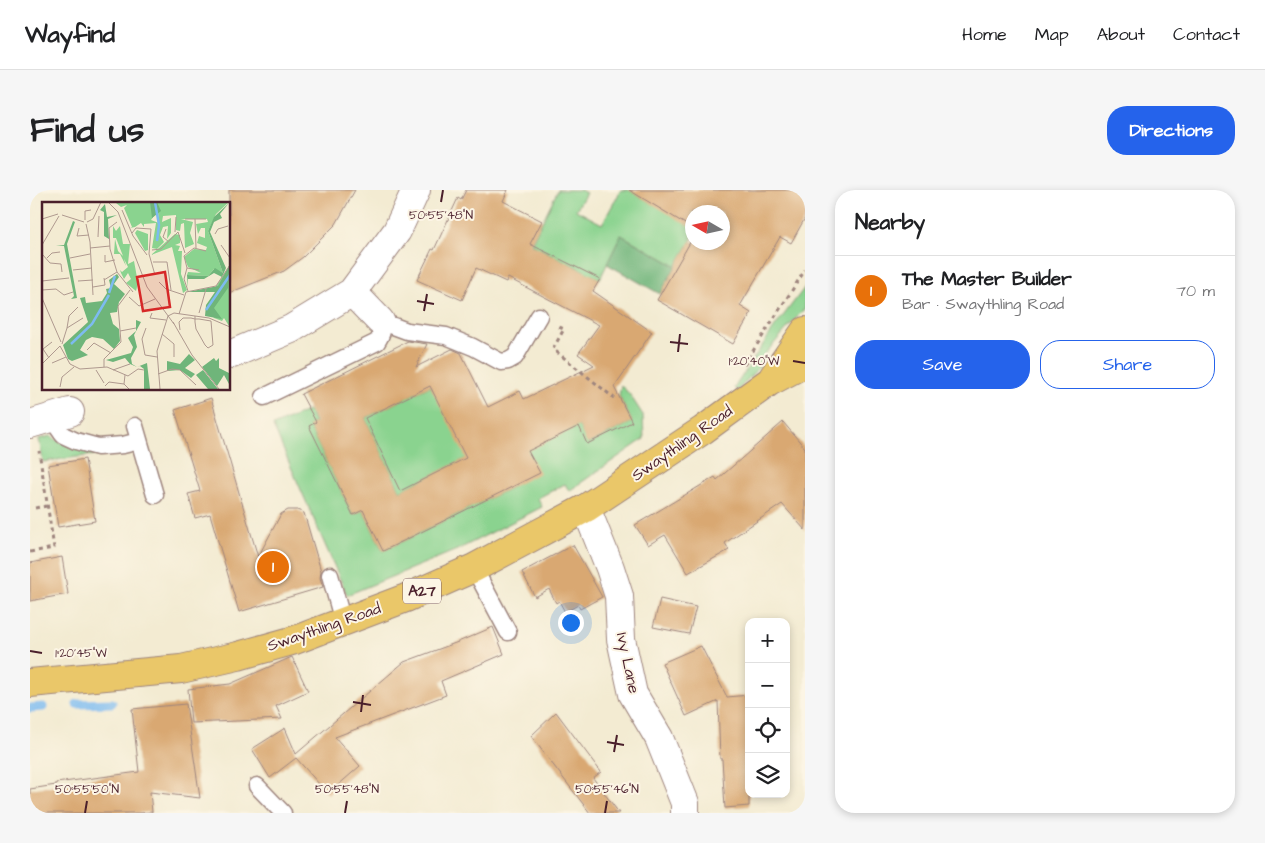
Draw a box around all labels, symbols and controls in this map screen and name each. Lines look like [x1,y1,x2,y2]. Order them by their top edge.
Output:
text: Wayfind [25,18,115,52]
text: Home [962,22,1007,47]
text: Map [1035,22,1069,47]
text: About [1097,22,1145,47]
text: Contact [1173,22,1240,47]
text: Find us [30,106,144,155]
button: Directions [1107,106,1235,155]
inset map [42,202,230,390]
north arrow [685,205,730,250]
text: 50°55'48"N [409,207,473,224]
text: Nearby [855,208,925,237]
text: The Master Builder [902,266,1072,293]
text: 1 [870,280,872,302]
text: 70 m [1176,280,1215,302]
text: Bar · Swaythling Road [902,293,1064,315]
button: Save [855,340,1030,389]
button: Share [1040,340,1215,389]
text: 1°20'40"W [729,353,780,370]
street label: Swaythling Road [627,400,738,487]
pin: 1 [257,548,289,586]
road number: A27 [403,578,441,604]
street label: Swaythling Road [264,597,384,658]
your location [558,610,584,636]
map controls [745,618,790,798]
button: + [745,618,790,663]
street label: Ivy Lane [610,630,645,696]
text: 1°20'45"W [55,645,107,662]
button: − [745,663,790,708]
button: locate [745,708,790,753]
button: layers [745,753,790,798]
text: 50°55'50"N [55,781,120,798]
text: 50°55'48"N [315,781,379,798]
text: 50°55'46"N [575,781,639,798]

